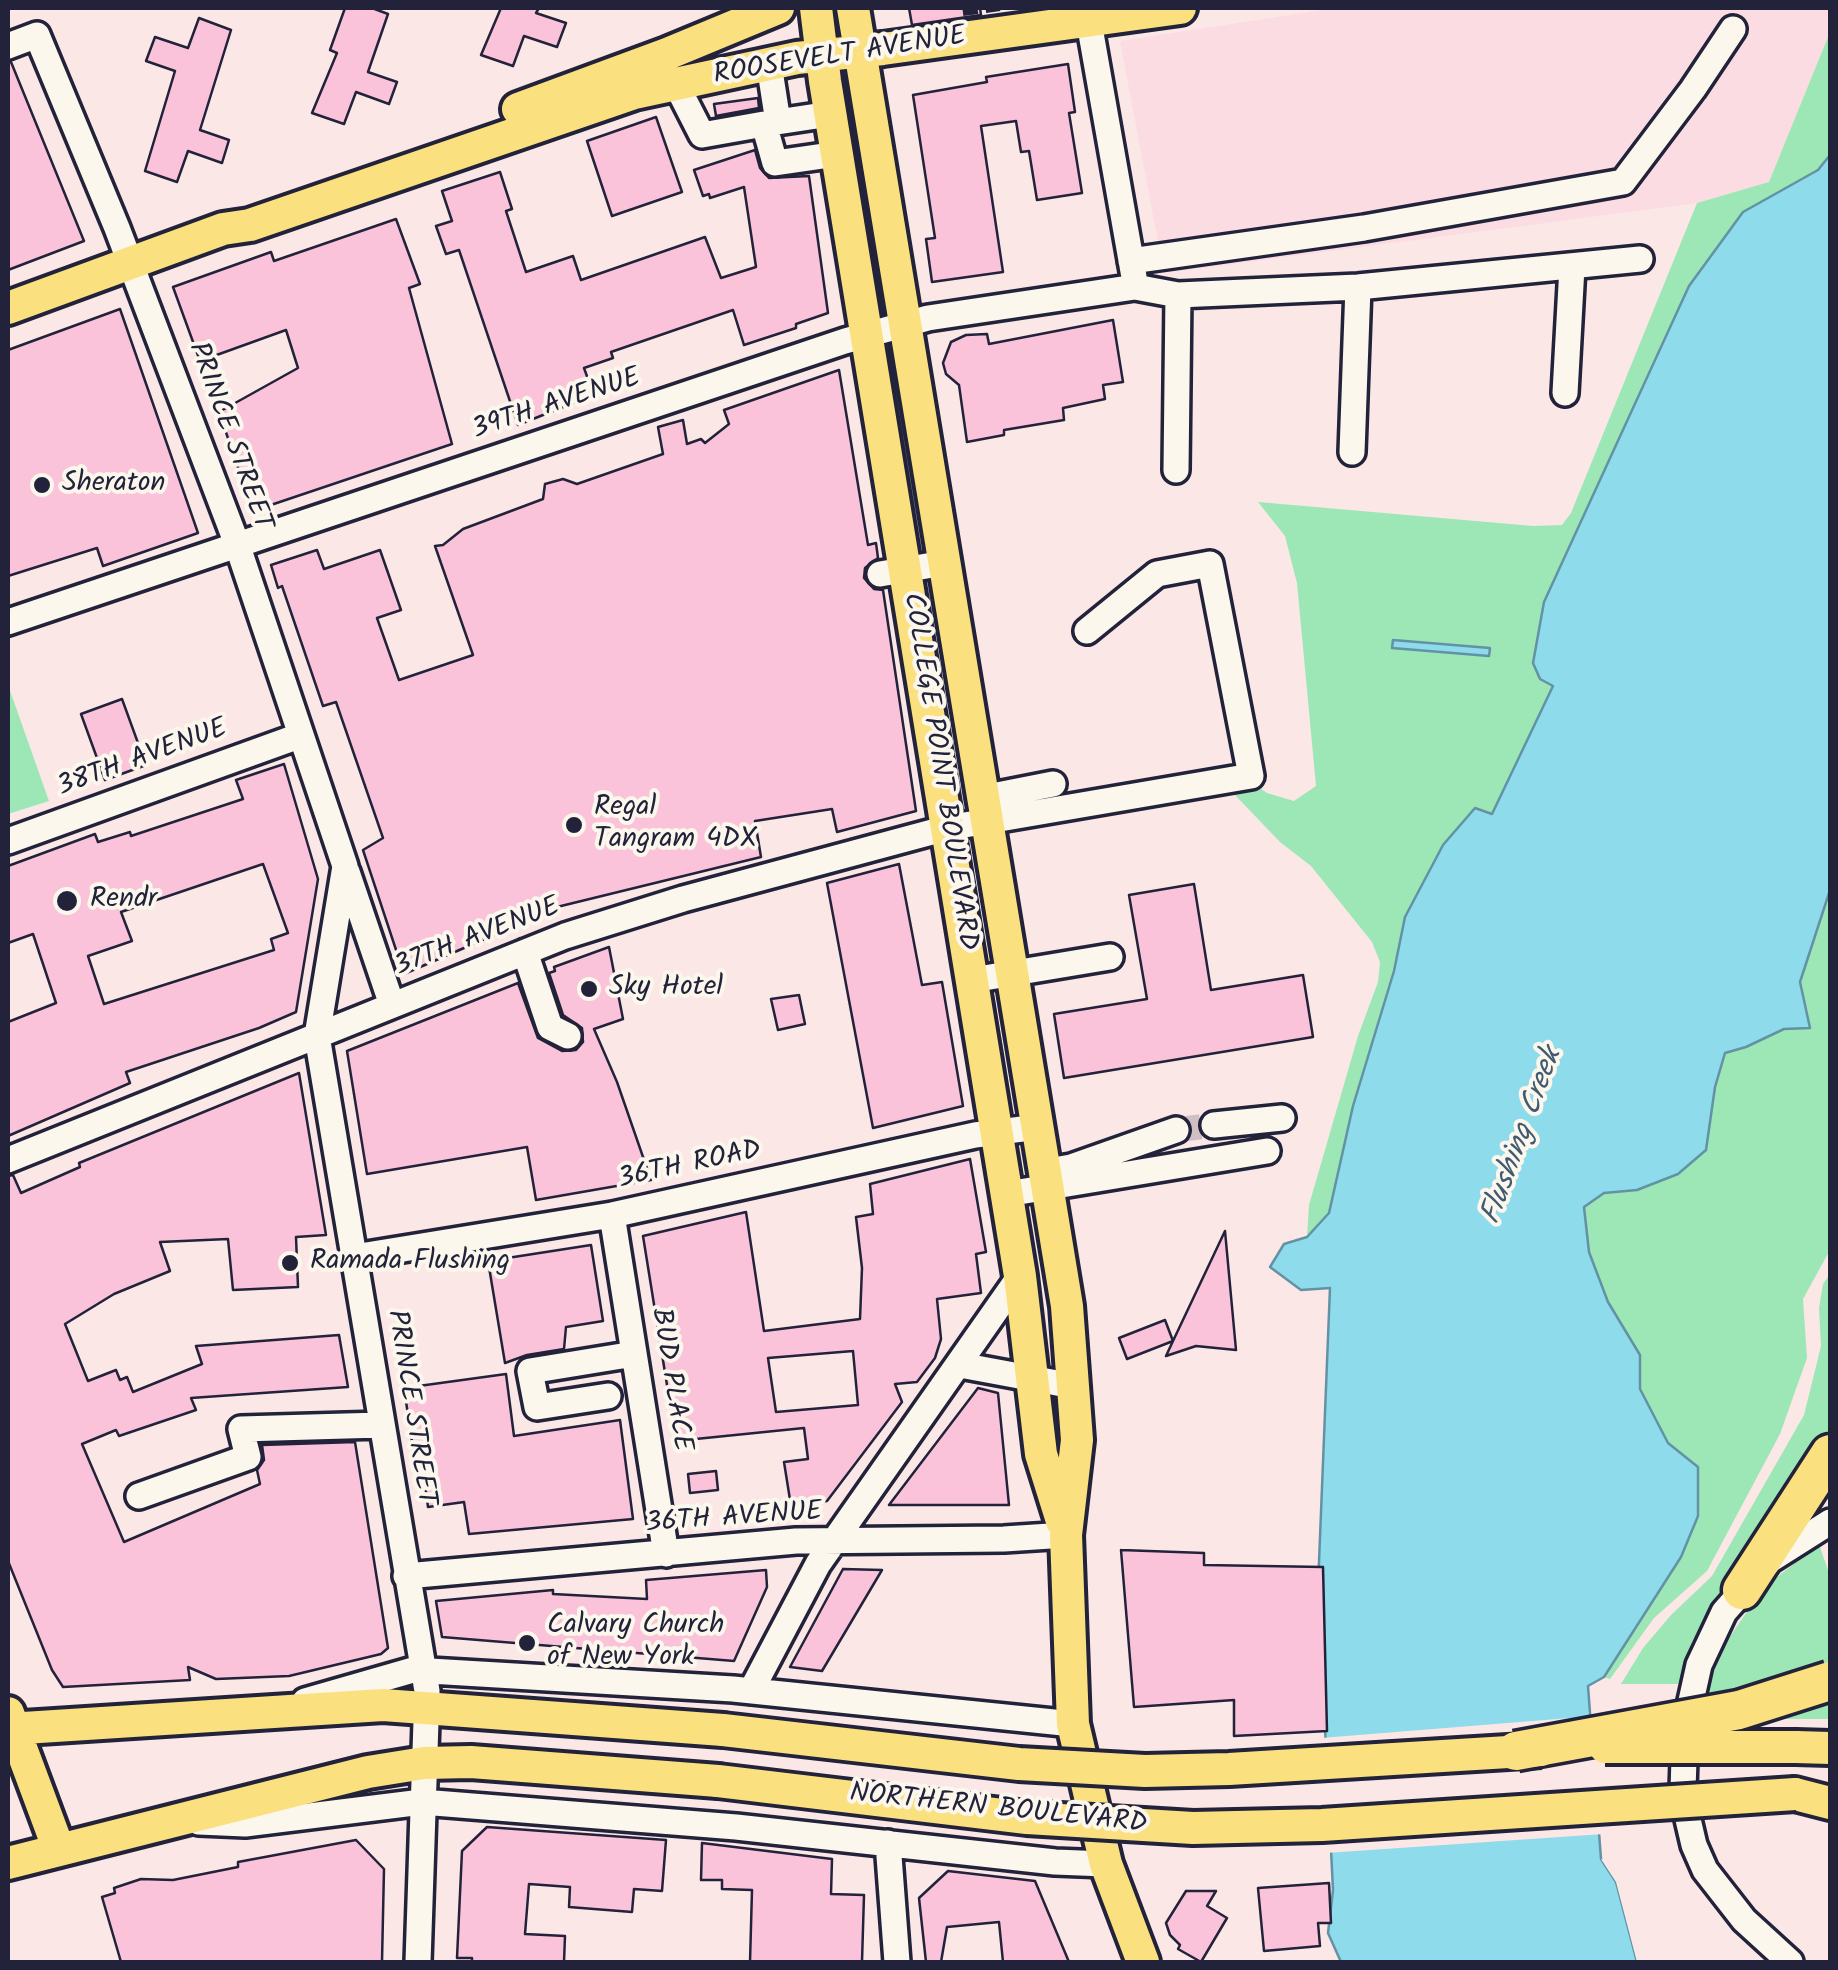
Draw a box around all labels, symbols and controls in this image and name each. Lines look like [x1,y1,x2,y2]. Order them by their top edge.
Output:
street label: ROOSEVELT AVENUE [711,21,969,95]
street label: PRINCE STREET [178,338,278,536]
street label: 39TH AVENUE [469,363,645,449]
place label: Sheraton [62,468,165,502]
marker: Sheraton [31,474,53,496]
street label: COLLEGE POINT BOULEVARD [893,591,983,953]
street label: 38TH AVENUE [54,714,232,806]
place label: Regal Tangram 4DX [594,792,757,858]
marker: Regal Tangram 4DX [563,814,585,836]
place label: Rendr [90,884,157,918]
marker: Rendr [54,888,80,914]
street label: 37TH AVENUE [391,892,565,986]
place label: Sky Hotel [609,972,723,1006]
marker: Sky Hotel [578,978,600,1000]
water label: Flushing Creek [1475,1044,1573,1230]
street label: 36TH ROAD [616,1135,764,1199]
place label: Ramada Flushing [310,1246,510,1280]
marker: Ramada Flushing [279,1252,301,1274]
street label: BUD PLACE [641,1306,697,1454]
street label: PRINCE STREET [377,1308,441,1508]
street label: 36TH AVENUE [645,1497,823,1543]
place label: Calvary Church of New York [547,1610,724,1676]
marker: Calvary Church of New York [516,1632,538,1654]
street label: NORTHERN BOULEVARD [848,1779,1148,1843]

